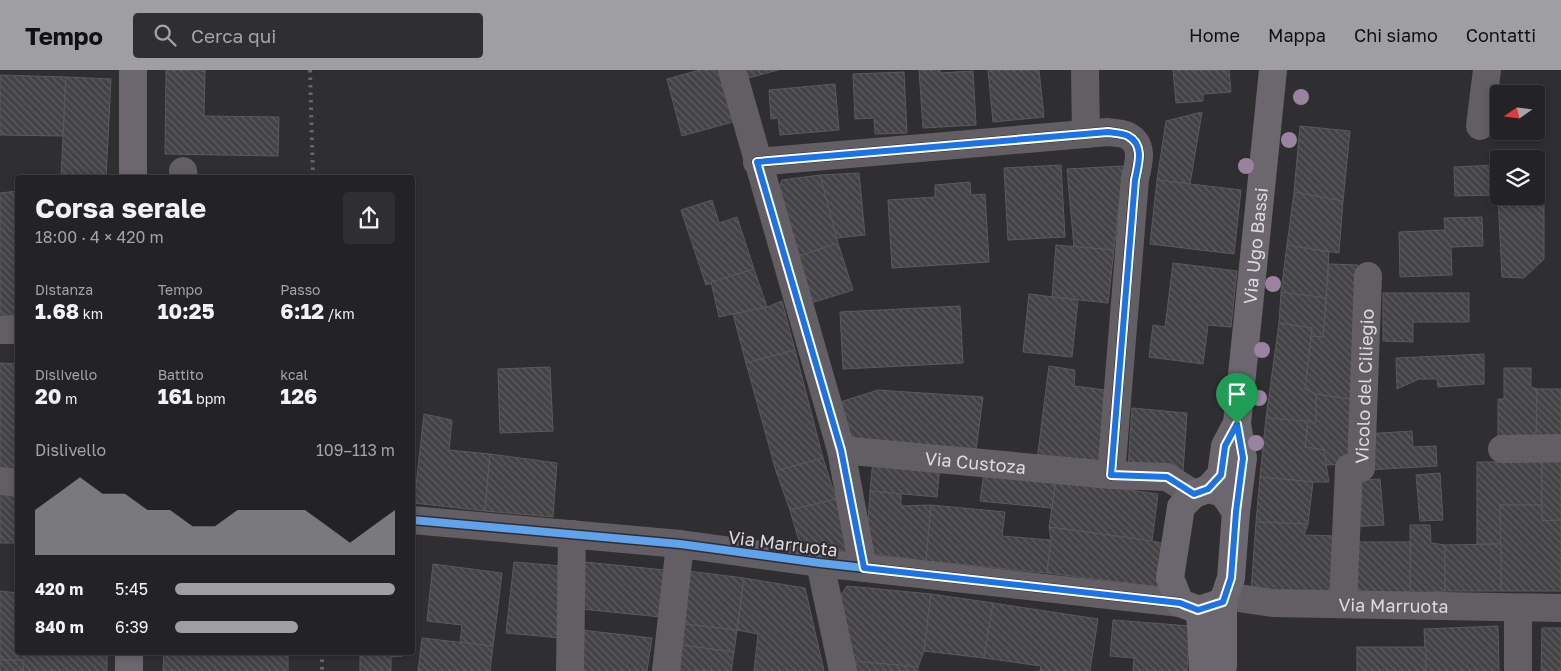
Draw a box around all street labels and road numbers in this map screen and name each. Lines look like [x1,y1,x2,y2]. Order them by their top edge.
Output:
street label: Via Ugo Bassi [1238,186,1272,305]
street label: Vicolo del Ciliegio [1350,308,1378,464]
street label: Via Custoza [924,447,1027,478]
street label: Via Marruota [727,525,839,561]
street label: Via Marruota [1338,593,1449,617]

